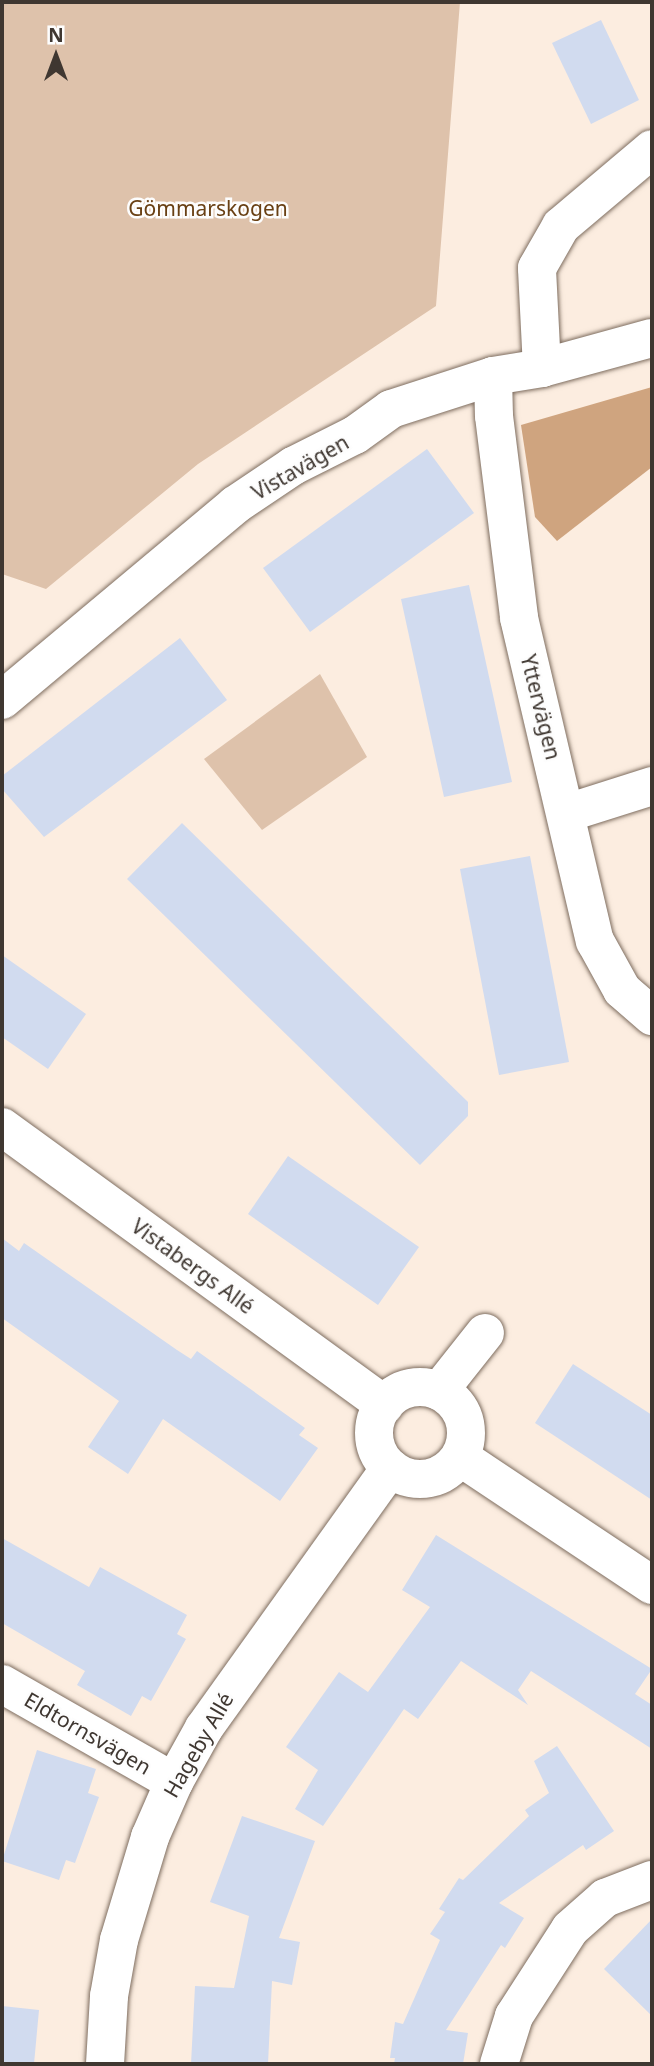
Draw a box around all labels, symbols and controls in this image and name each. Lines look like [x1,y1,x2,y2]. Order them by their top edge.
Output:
north arrow [21,21,91,91]
text: N [48,22,64,48]
park label: Gömmarskogen [128,195,288,221]
street label: Vistavägen [247,429,353,505]
street label: Yttervägen [516,652,566,762]
street label: Vistabergs Allé [127,1213,259,1319]
street label: Eldtornsvägen [20,1687,156,1779]
street label: Hageby Allé [158,1688,238,1802]

